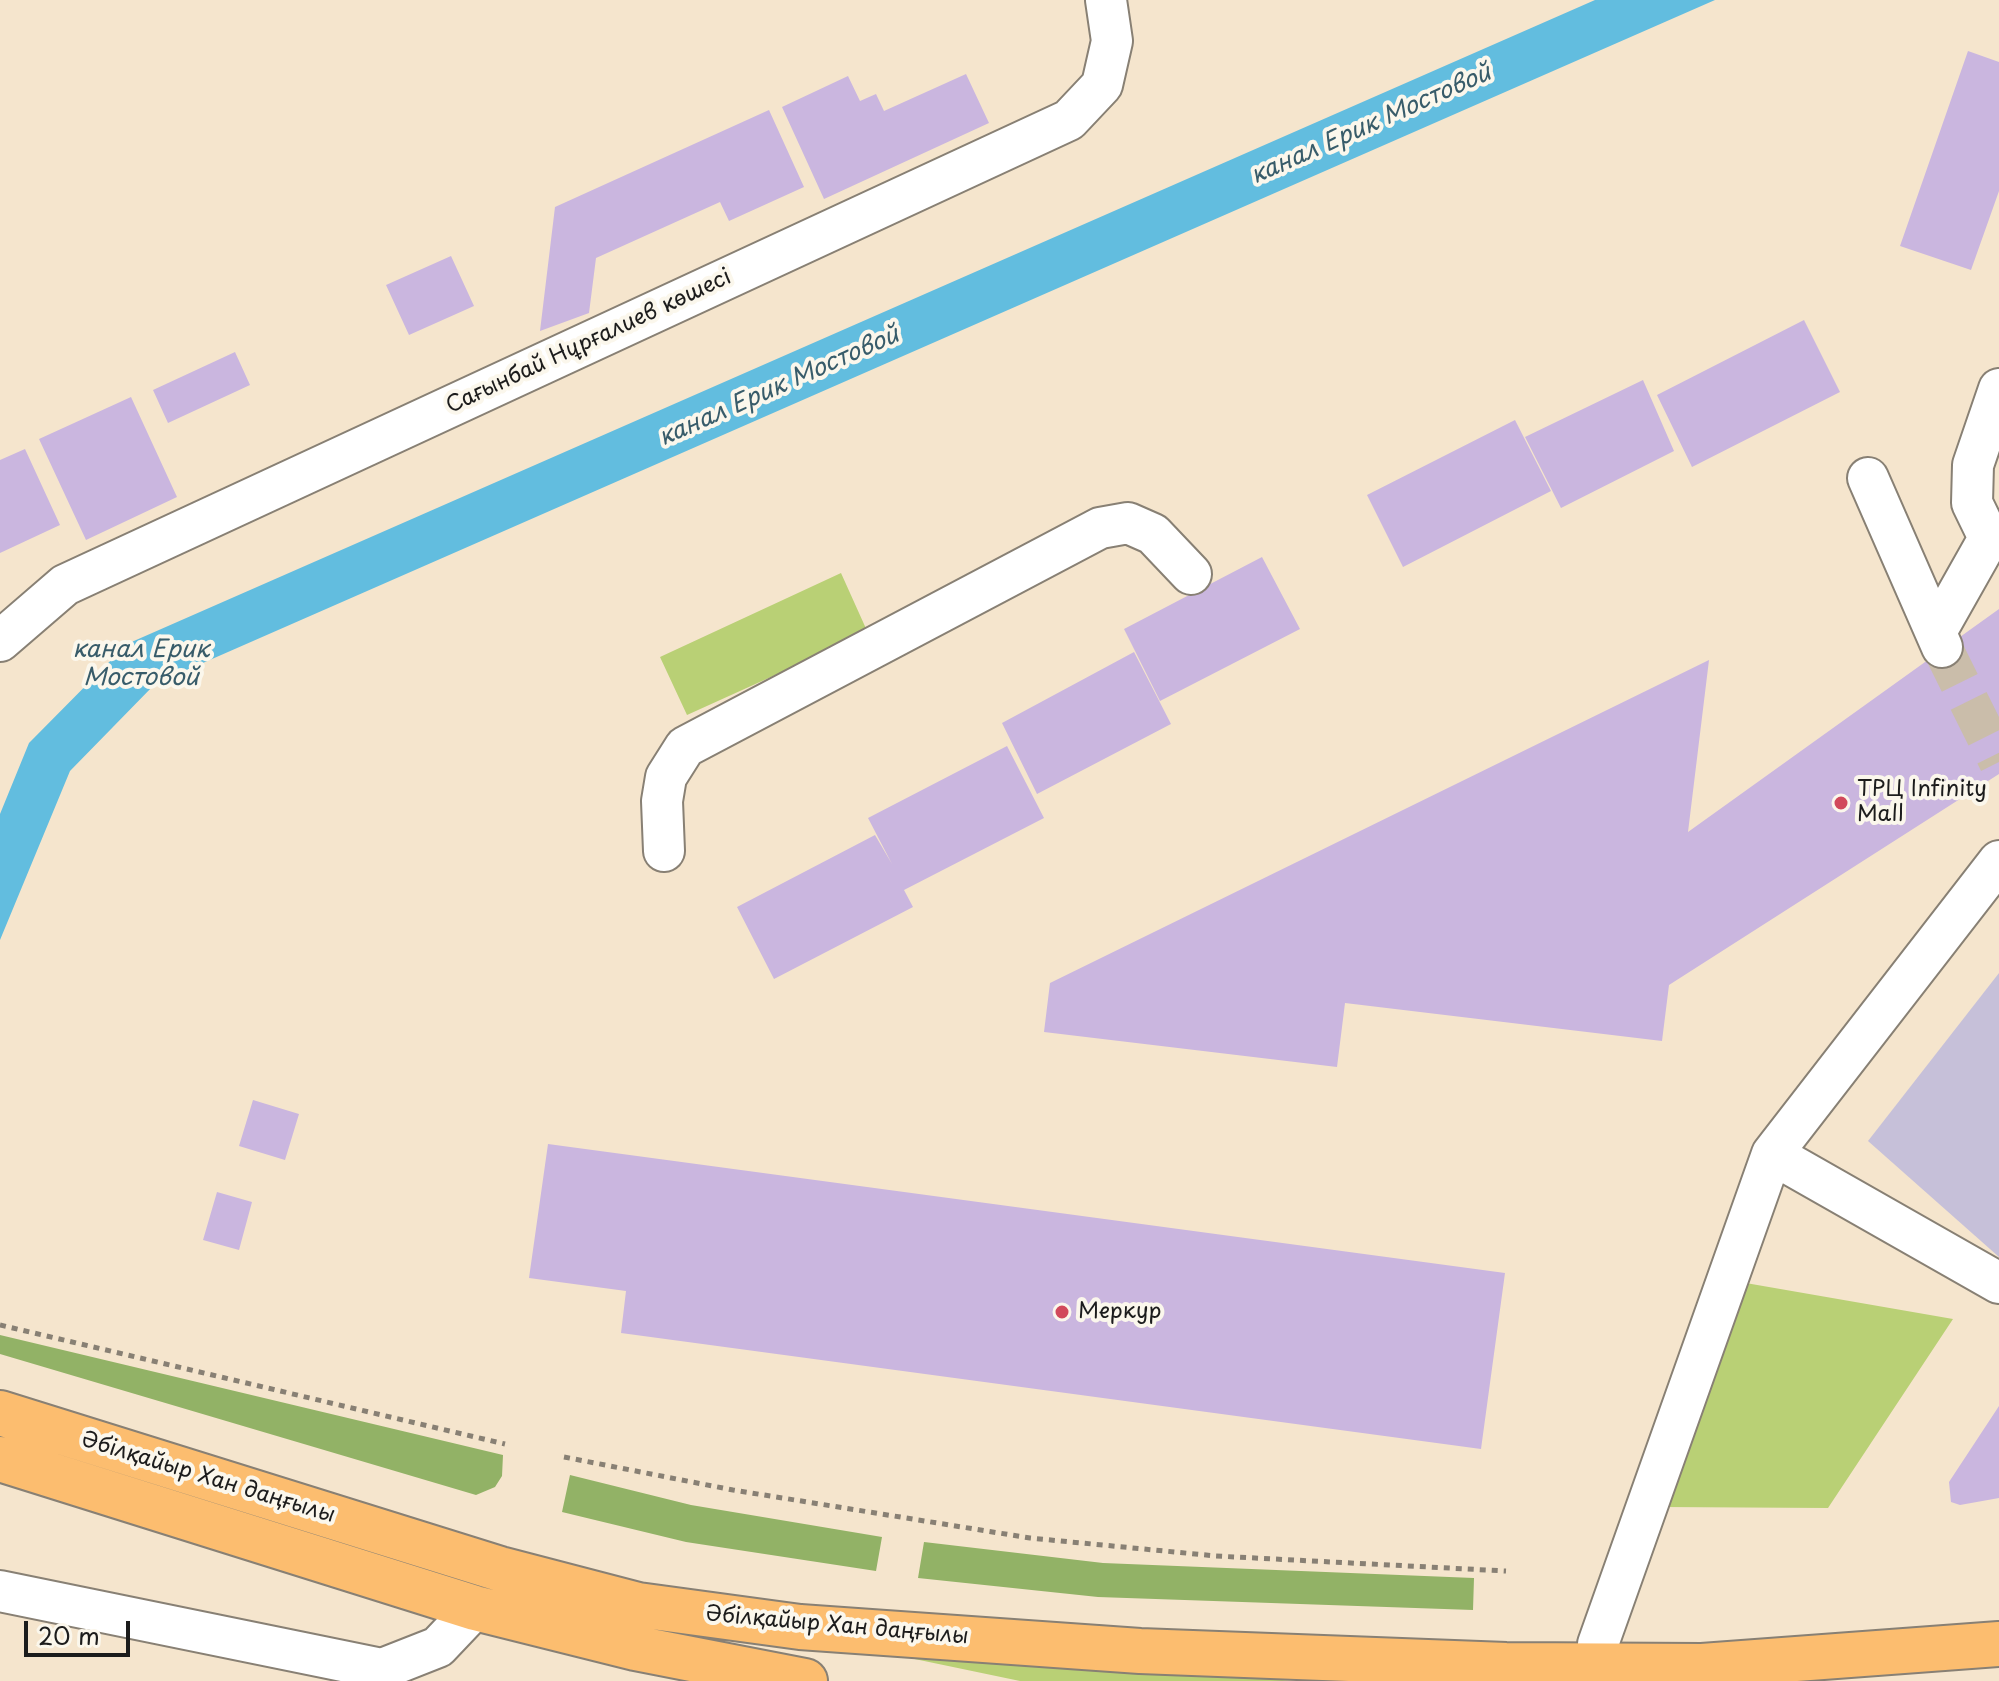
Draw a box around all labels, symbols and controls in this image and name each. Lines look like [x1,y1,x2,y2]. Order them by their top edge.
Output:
water label: канал Ерик Мостовой [1246,59,1496,191]
street label: Сағынбай Нұрғалиев көшесі [442,264,736,420]
water label: канал Ерик Мостовой [654,321,904,453]
water label: канал Ерик Мостовой [73,636,209,692]
place label: ТРЦ Infinity Mall [1857,777,1987,828]
marker: ТРЦ Infinity Mall [1832,794,1850,812]
place label: Меркур [1078,1299,1161,1325]
marker: Меркур [1053,1303,1071,1321]
street label: Әбілқайыр Хан даңғылы [78,1427,338,1529]
street label: Әбілқайыр Хан даңғылы [704,1601,970,1651]
scale bar [28,1605,134,1655]
text: 20 m [38,1617,100,1653]

